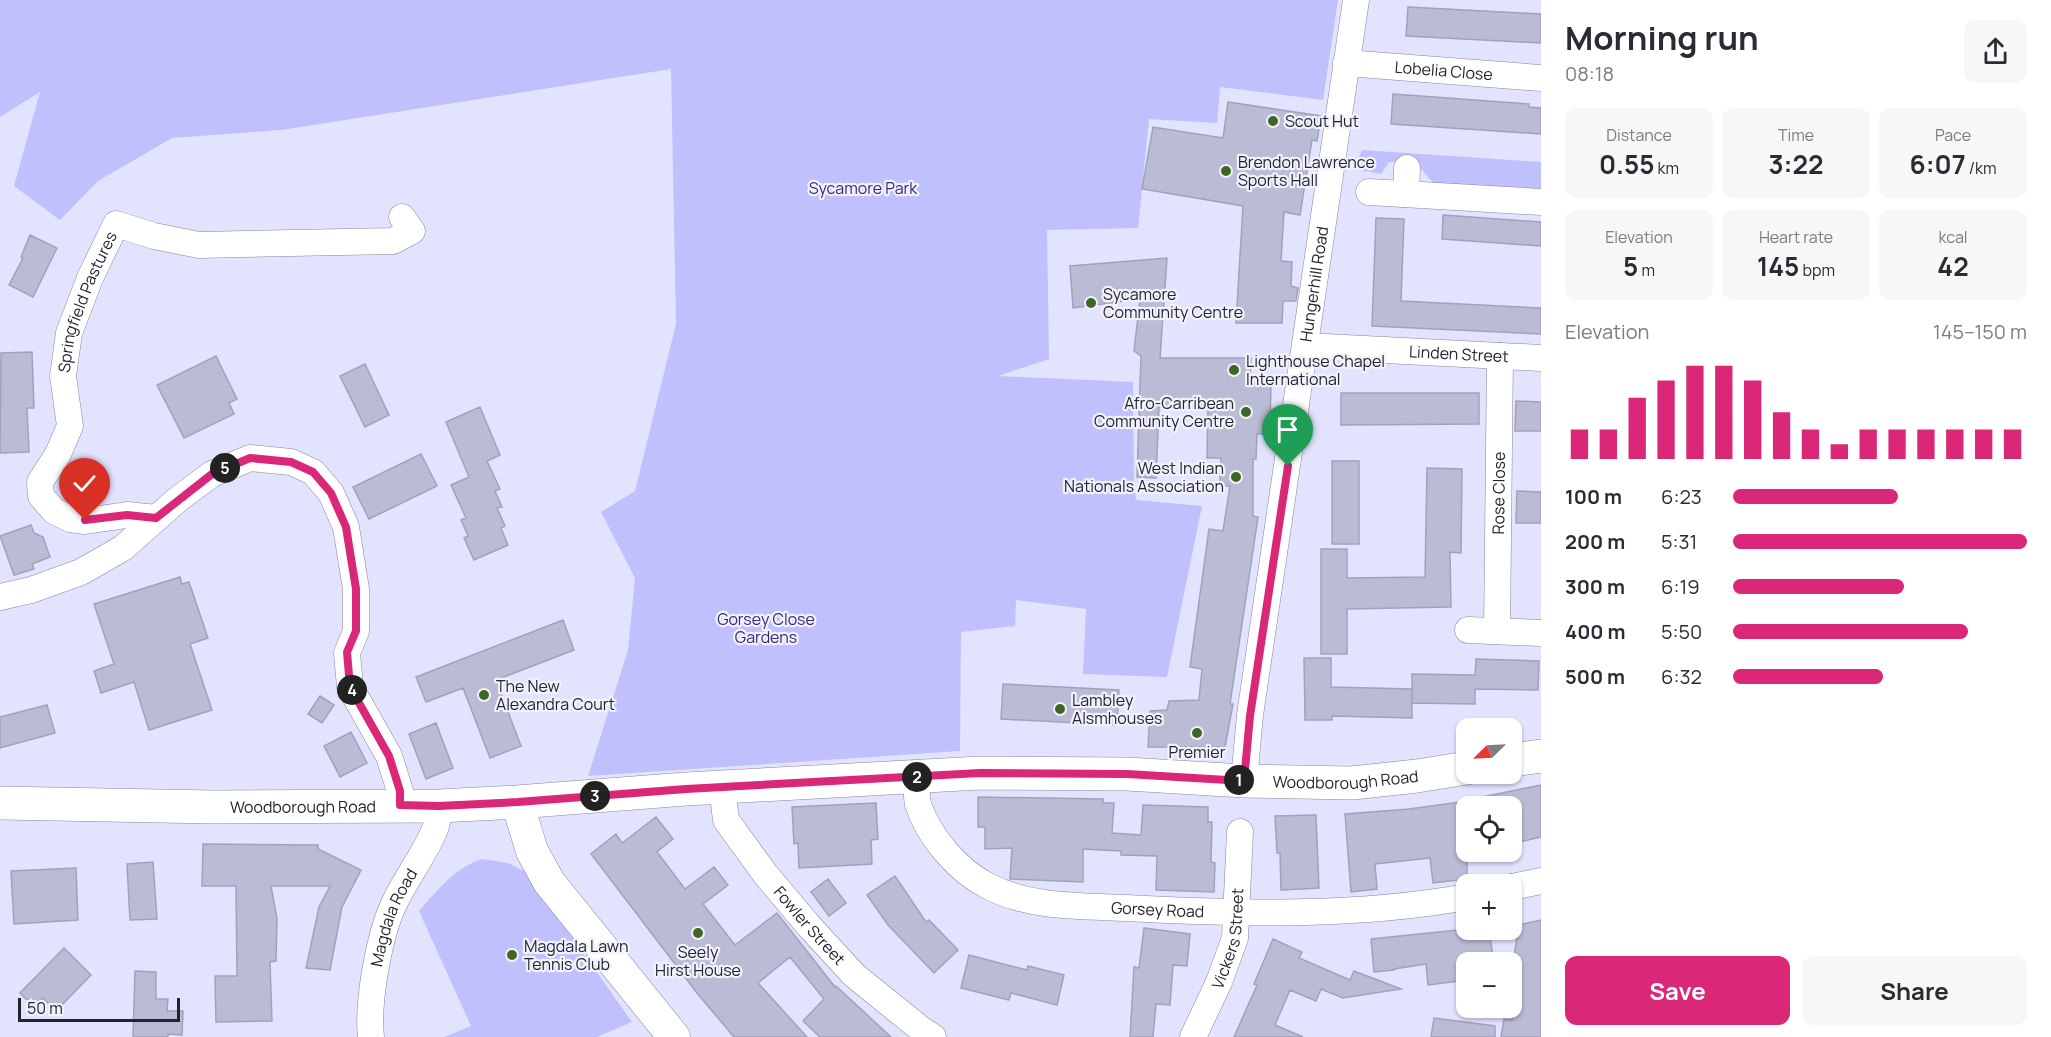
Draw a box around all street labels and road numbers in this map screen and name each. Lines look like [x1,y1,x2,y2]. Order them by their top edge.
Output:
street label: Lobelia Close [1394,56,1494,85]
street label: Hungerhill Road [1294,225,1333,343]
street label: Springfield Pastures [53,228,122,374]
street label: Linden Street [1408,340,1509,367]
street label: Rose Close [1487,451,1510,535]
street label: Woodborough Road [1272,765,1420,794]
street label: Woodborough Road [230,795,376,818]
street label: Magdala Road [365,864,422,968]
street label: Fowler Street [769,881,850,970]
street label: Vickers Street [1206,888,1248,993]
street label: Gorsey Road [1111,896,1205,922]

